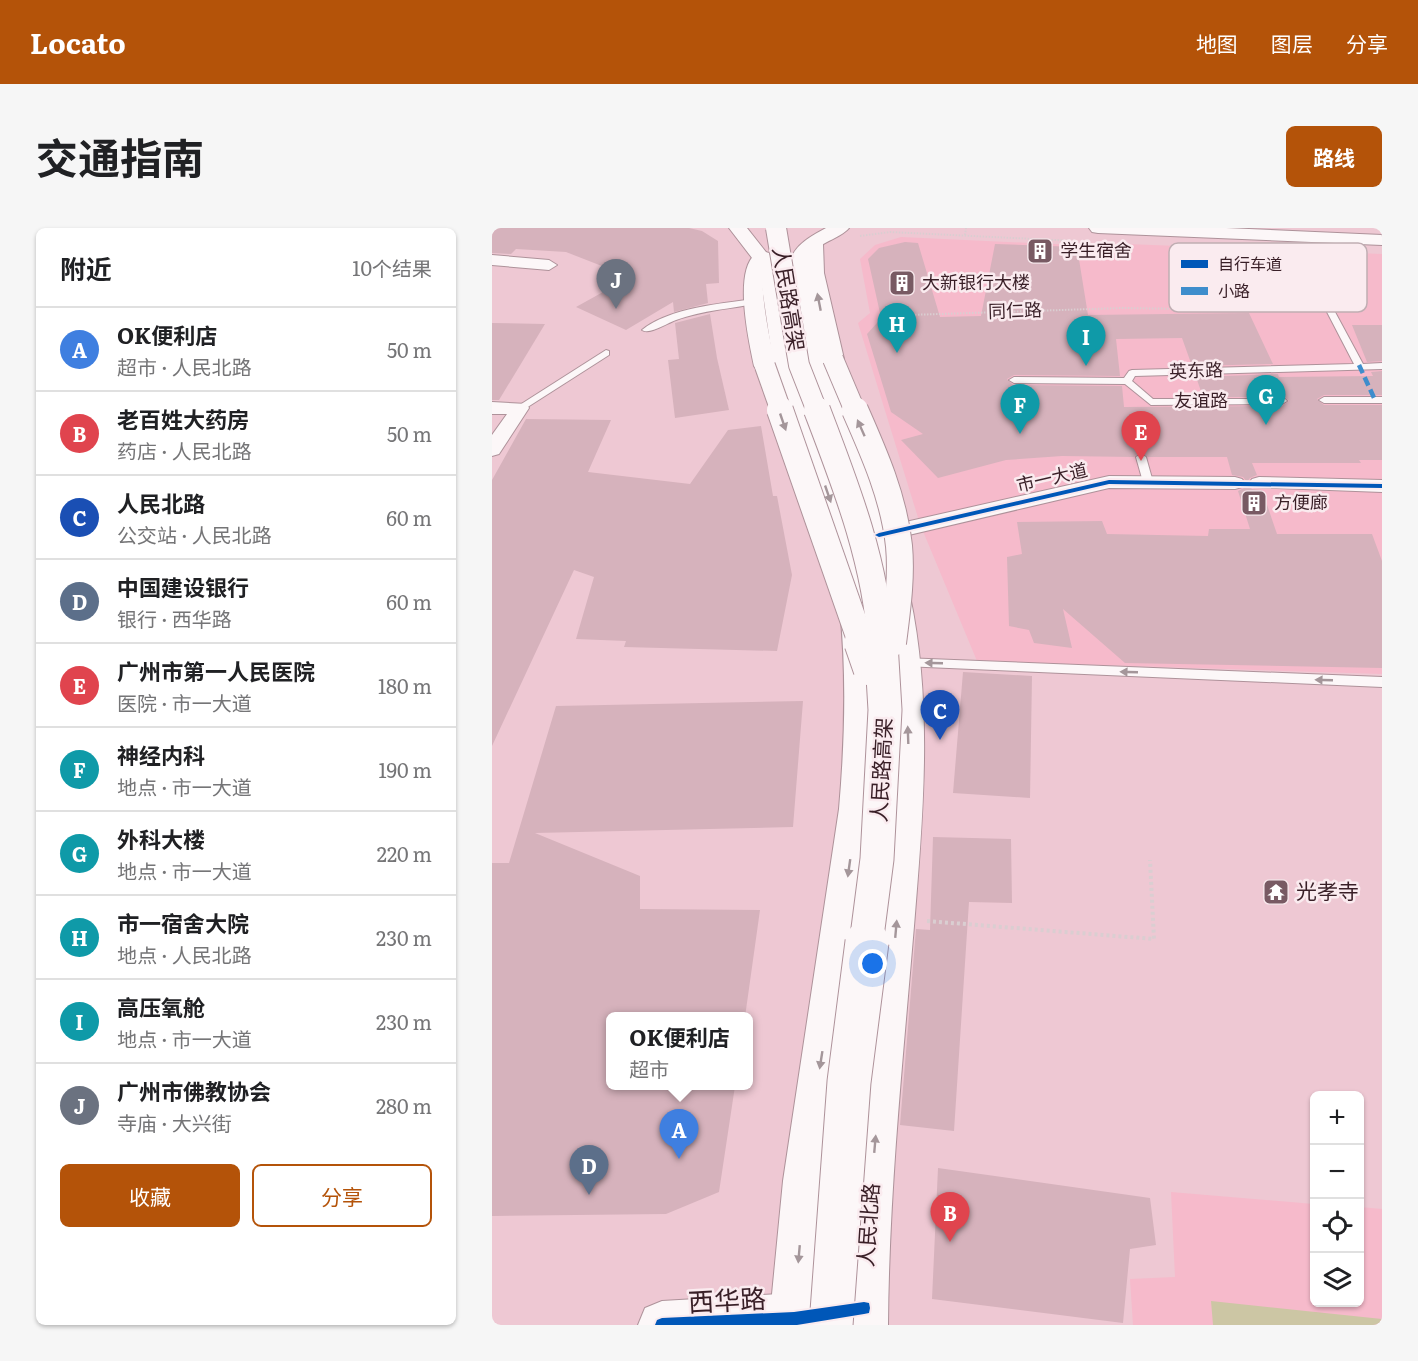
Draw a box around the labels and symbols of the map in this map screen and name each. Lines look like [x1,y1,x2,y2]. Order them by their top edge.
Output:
building icon: 学生宿舍 [1025,236,1055,266]
place label: 学生宿舍 [1060,236,1132,263]
legend [1169,243,1367,312]
street label: 人民路高架 [767,244,814,353]
text: 自行车道 [1218,251,1282,275]
pin: J [596,260,636,309]
building icon: 大新银行大楼 [887,268,917,298]
place label: 大新银行大楼 [922,268,1030,295]
text: 小路 [1218,278,1250,302]
one-way arrow [815,292,824,311]
street label: 同仁路 [987,295,1042,324]
pin: H [878,304,916,353]
pin: I [1066,316,1106,366]
street label: 英东路 [1168,355,1223,384]
pin: G [1246,376,1286,425]
pin: F [1000,384,1040,434]
street label: 友谊路 [1174,386,1228,413]
pin: E [1122,412,1160,461]
one-way arrow [779,413,789,431]
one-way arrow [856,420,865,437]
street label: 市一大道 [1014,455,1090,498]
one-way arrow [824,485,834,503]
building icon: 方便廊 [1239,488,1269,518]
place label: 方便廊 [1274,488,1328,515]
one-way arrow [924,659,943,668]
one-way arrow [1119,667,1138,676]
one-way arrow [1314,675,1333,684]
pin: C [920,690,960,740]
street label: 人民路高架 [861,717,898,823]
one-way arrow [903,725,913,744]
one-way arrow [845,858,854,877]
place label: 光孝寺 [1296,874,1359,905]
temple icon: 光孝寺 [1261,877,1291,907]
one-way arrow [891,920,901,939]
your location [858,949,887,978]
one-way arrow [816,1051,825,1070]
pin: A [660,1110,699,1159]
one-way arrow [870,1135,880,1154]
pin: D [570,1146,608,1195]
street label: 人民北路 [848,1182,885,1268]
pin: B [930,1192,970,1242]
one-way arrow [794,1245,804,1264]
street label: 西华路 [687,1277,767,1320]

